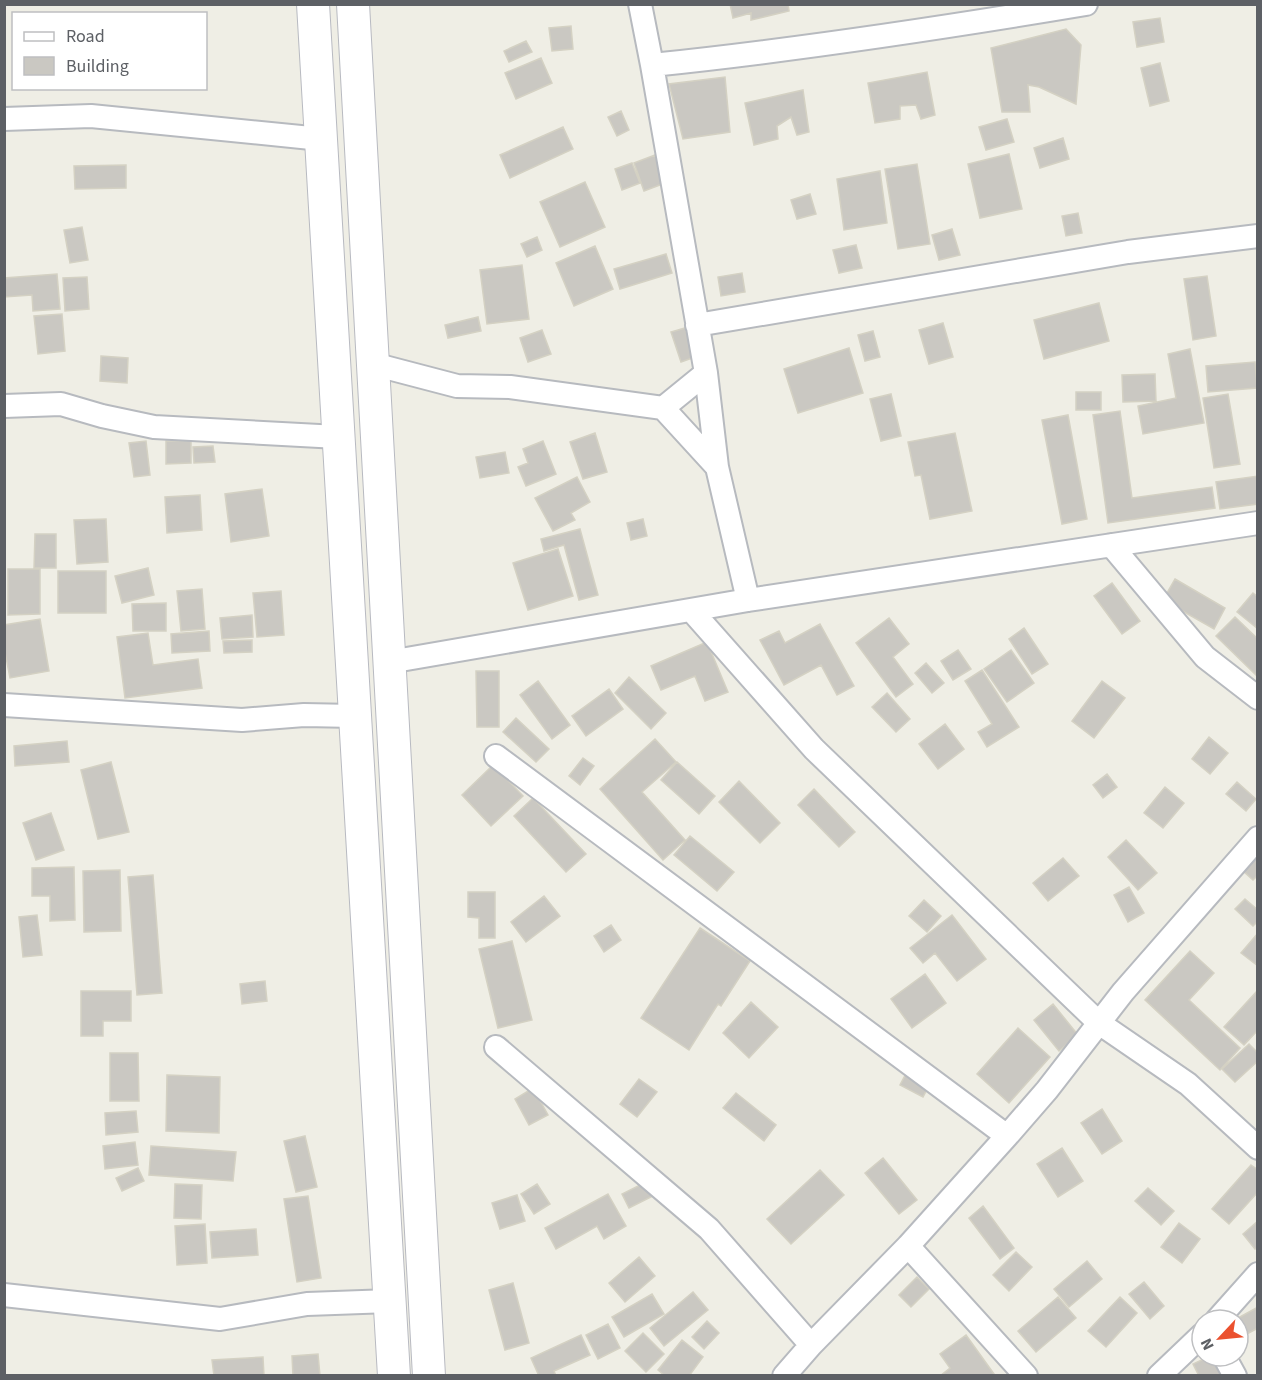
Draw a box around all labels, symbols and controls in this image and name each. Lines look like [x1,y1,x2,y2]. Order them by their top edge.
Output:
legend [12,12,207,90]
text: Road [66,24,105,49]
text: Building [66,54,129,79]
north arrow [1190,1308,1250,1368]
text: N [1195,1335,1220,1354]

